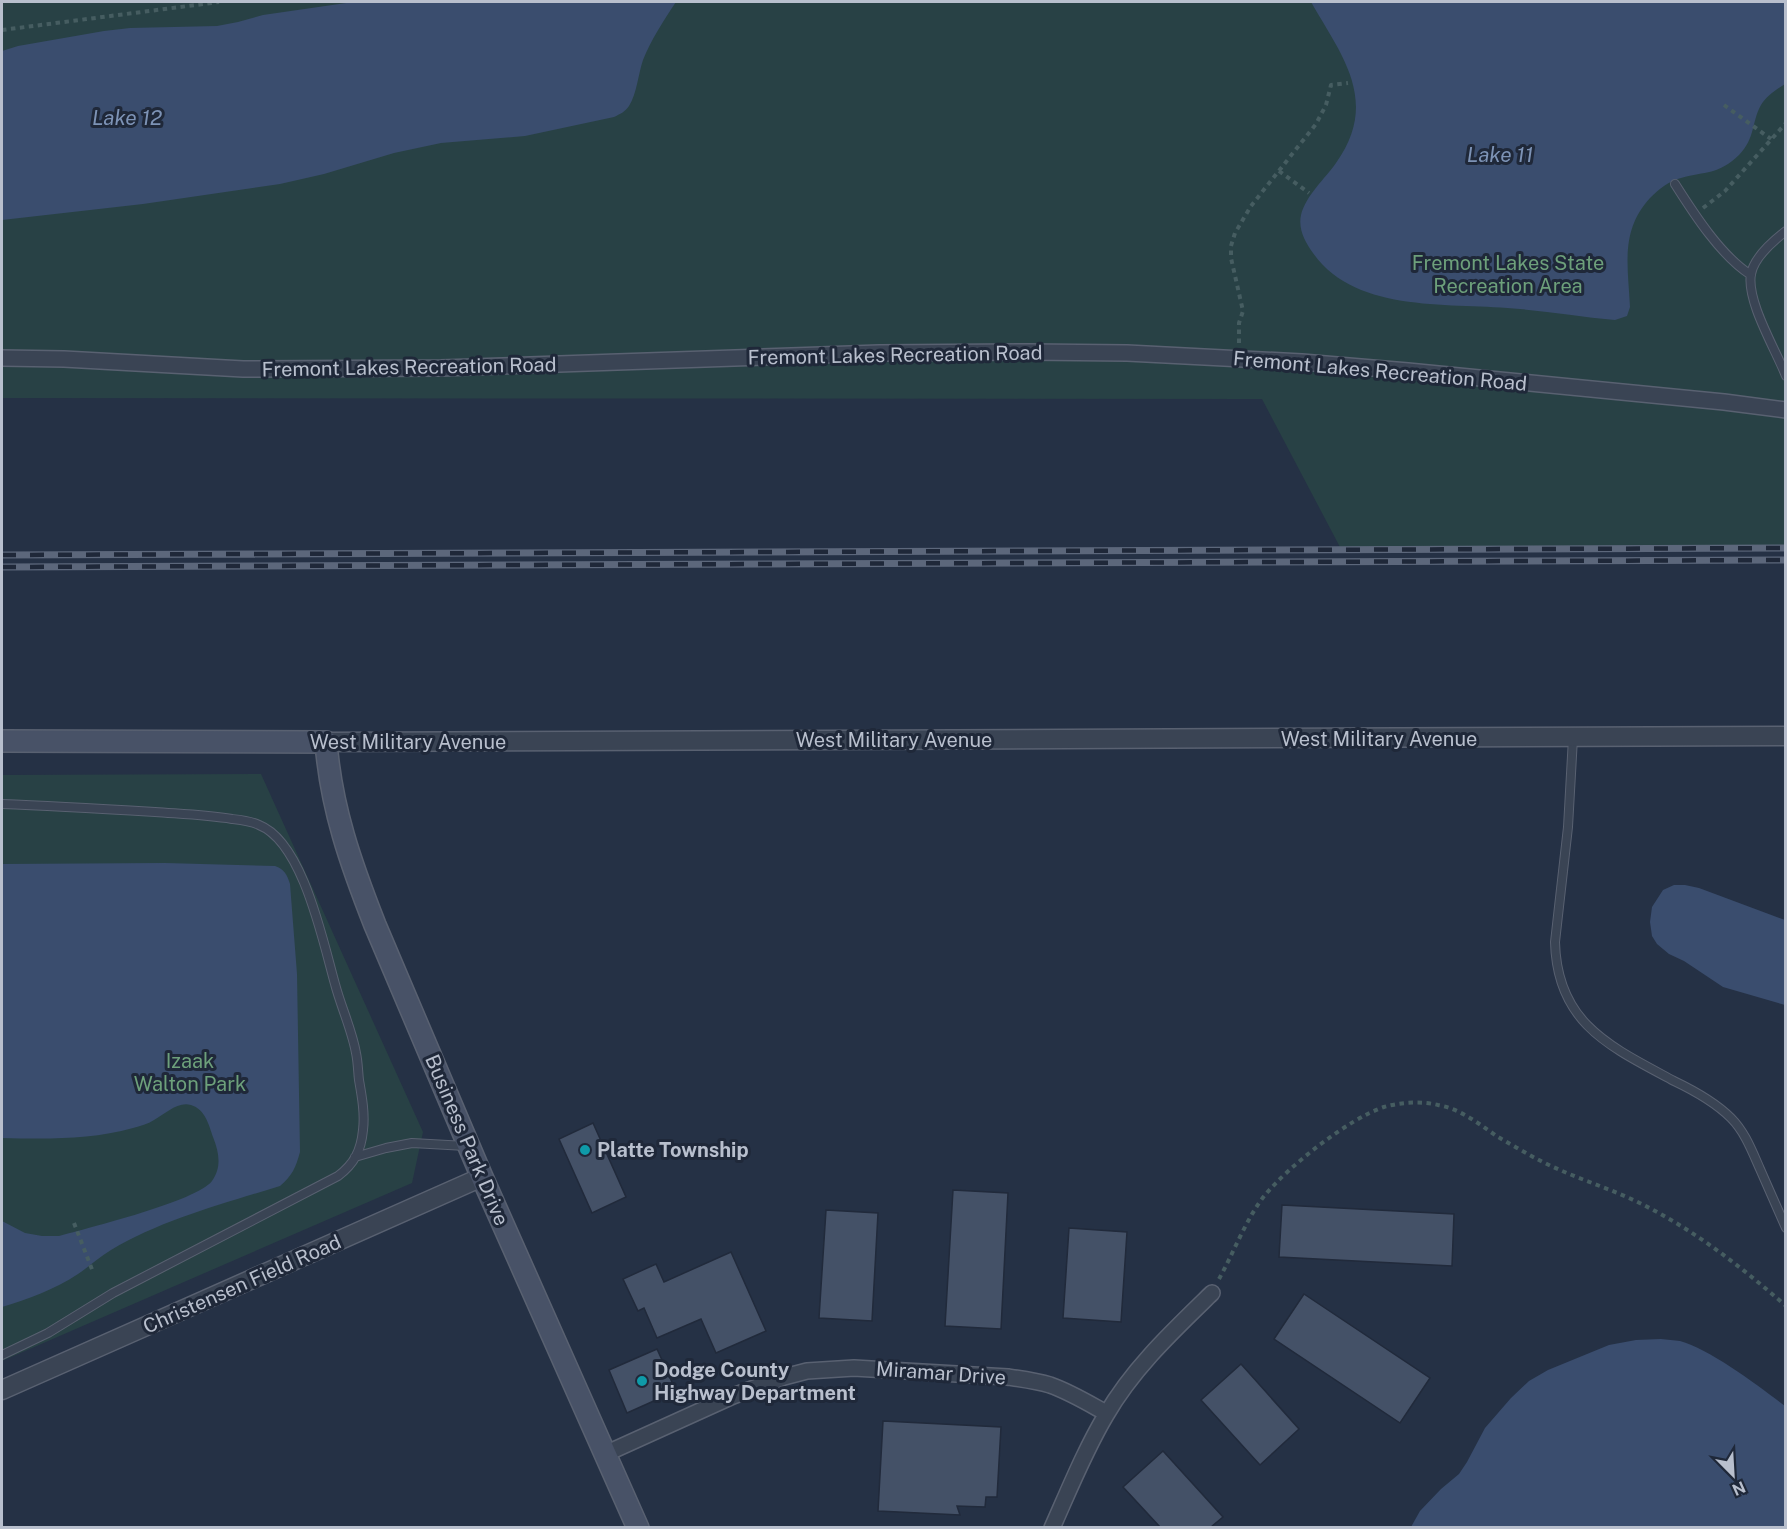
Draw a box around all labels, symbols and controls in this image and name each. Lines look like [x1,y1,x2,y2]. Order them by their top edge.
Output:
water label: Lake 12 [92,105,162,130]
water label: Lake 11 [1467,142,1533,167]
park label: Fremont Lakes State Recreation Area [1412,251,1604,298]
street label: Fremont Lakes Recreation Road [747,340,1043,370]
street label: Fremont Lakes Recreation Road [1232,346,1528,396]
street label: Fremont Lakes Recreation Road [261,352,557,382]
street label: West Military Avenue [1281,727,1477,751]
street label: West Military Avenue [796,728,992,752]
street label: West Military Avenue [310,730,506,754]
park label: Izaak Walton Park [134,1049,246,1096]
street label: Business Park Drive [420,1051,514,1229]
place label: Platte Township [597,1138,749,1162]
marker: Platte Township [578,1143,592,1157]
street label: Christensen Field Road [139,1230,345,1338]
street label: Miramar Drive [875,1356,1007,1390]
place label: Dodge County Highway Department [654,1358,856,1405]
marker: Dodge County Highway Department [635,1374,649,1388]
north arrow [1703,1445,1763,1505]
text: N [1729,1477,1748,1499]

